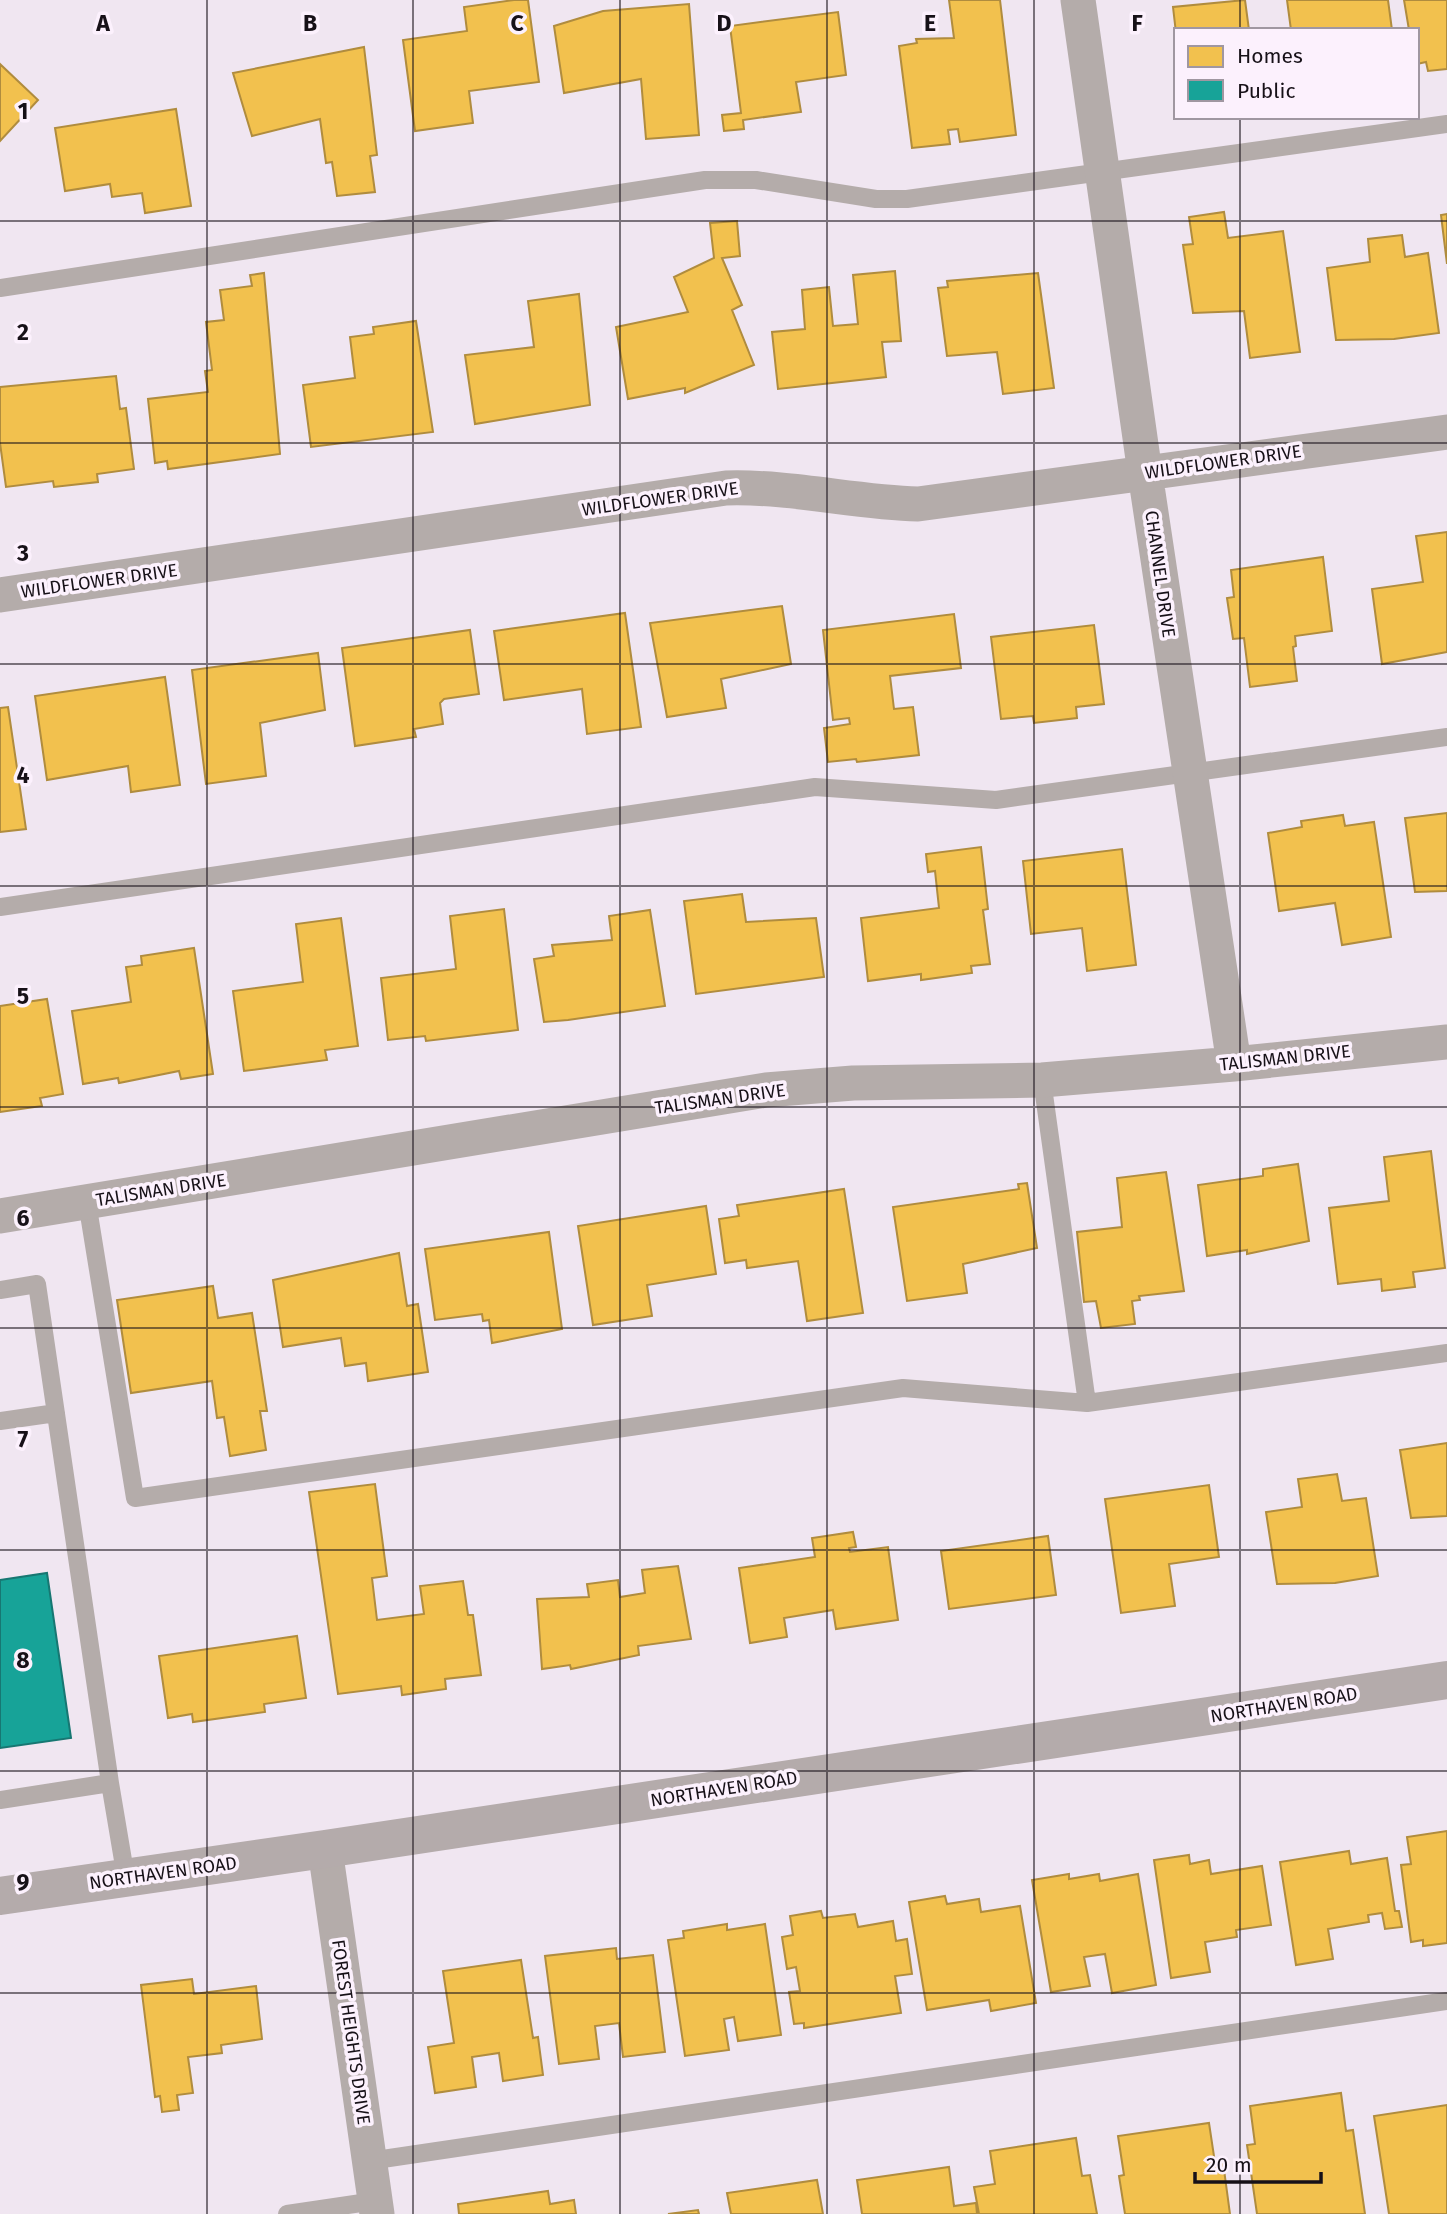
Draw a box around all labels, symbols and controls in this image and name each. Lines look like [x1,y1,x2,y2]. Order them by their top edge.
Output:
text: A [95,9,110,37]
text: B [303,9,317,37]
text: C [510,9,524,37]
text: D [717,9,732,37]
text: E [924,9,936,37]
text: F [1131,9,1143,37]
legend [1174,28,1419,119]
text: Homes [1237,43,1303,69]
text: Public [1237,78,1295,104]
text: 1 [18,97,28,125]
text: 2 [17,318,29,346]
street label: WILDFLOWER DRIVE [1143,440,1303,484]
street label: WILDFLOWER DRIVE [580,477,740,521]
street label: CHANNEL DRIVE [1140,509,1180,639]
text: 3 [16,539,29,567]
street label: WILDFLOWER DRIVE [19,559,179,603]
text: 4 [17,761,30,789]
text: 5 [17,982,29,1010]
street label: TALISMAN DRIVE [1218,1040,1352,1076]
street label: TALISMAN DRIVE [653,1079,787,1119]
street label: TALISMAN DRIVE [94,1169,228,1211]
text: 6 [17,1204,30,1232]
text: 7 [18,1425,29,1453]
text: 8 [16,1646,30,1674]
street label: NORTHAVEN ROAD [1209,1683,1359,1727]
street label: NORTHAVEN ROAD [649,1767,799,1811]
street label: NORTHAVEN ROAD [88,1852,238,1894]
text: 9 [17,1868,30,1896]
street label: FOREST HEIGHTS DRIVE [327,1938,375,2126]
scale bar [1195,2140,1321,2184]
text: 20 m [1206,2152,1252,2178]

